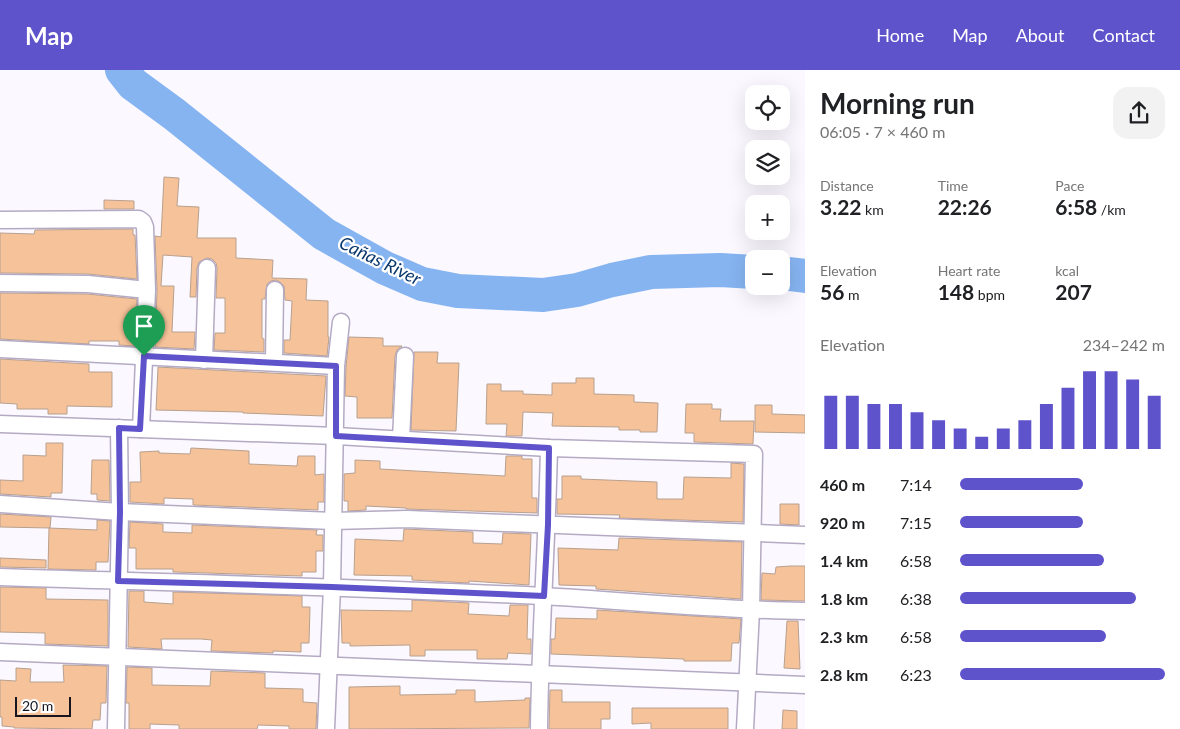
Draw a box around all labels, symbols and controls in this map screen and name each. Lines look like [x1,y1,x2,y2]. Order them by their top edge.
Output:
text: Map [25,21,73,50]
text: Home [876,24,924,46]
text: Map [952,24,988,46]
text: About [1016,24,1065,46]
text: Contact [1093,24,1155,46]
map controls [745,85,790,295]
button: locate [745,85,790,130]
text: Morning run [820,86,975,120]
button: share [1113,87,1165,139]
text: 06:05 · 7 × 460 m [820,122,945,141]
button: layers [745,140,790,185]
text: Distance [820,177,874,194]
text: Time [938,177,968,194]
text: Pace [1055,177,1084,194]
text: 3.22 [820,194,862,219]
text: 22:26 [938,194,992,219]
text: 6:58 [1055,194,1097,219]
button: + [745,195,790,240]
text: km [862,201,884,218]
text: /km [1097,201,1126,218]
water label: Cañas River [336,231,426,290]
button: − [745,250,790,295]
text: Elevation [820,262,877,279]
text: Heart rate [938,262,1000,279]
text: kcal [1055,262,1079,279]
text: 56 [820,279,844,304]
text: 148 [938,279,974,304]
text: 207 [1055,279,1092,304]
text: m [844,286,859,303]
text: bpm [974,286,1005,303]
pin [123,305,165,356]
icon: arrive [130,312,158,340]
text: Elevation [820,335,885,354]
text: 234–242 m [1083,335,1165,354]
text: 460 m [820,475,865,494]
text: 7:14 [900,475,932,494]
text: 920 m [820,513,865,532]
text: 7:15 [900,513,932,532]
text: 1.4 km [820,551,868,570]
text: 6:58 [900,551,932,570]
text: 1.8 km [820,589,868,608]
text: 6:38 [900,589,932,608]
text: 2.3 km [820,627,868,646]
text: 6:58 [900,627,932,646]
text: 2.8 km [820,665,868,684]
text: 6:23 [900,665,932,684]
scale bar [15,694,71,717]
text: 20 m [22,697,53,714]

